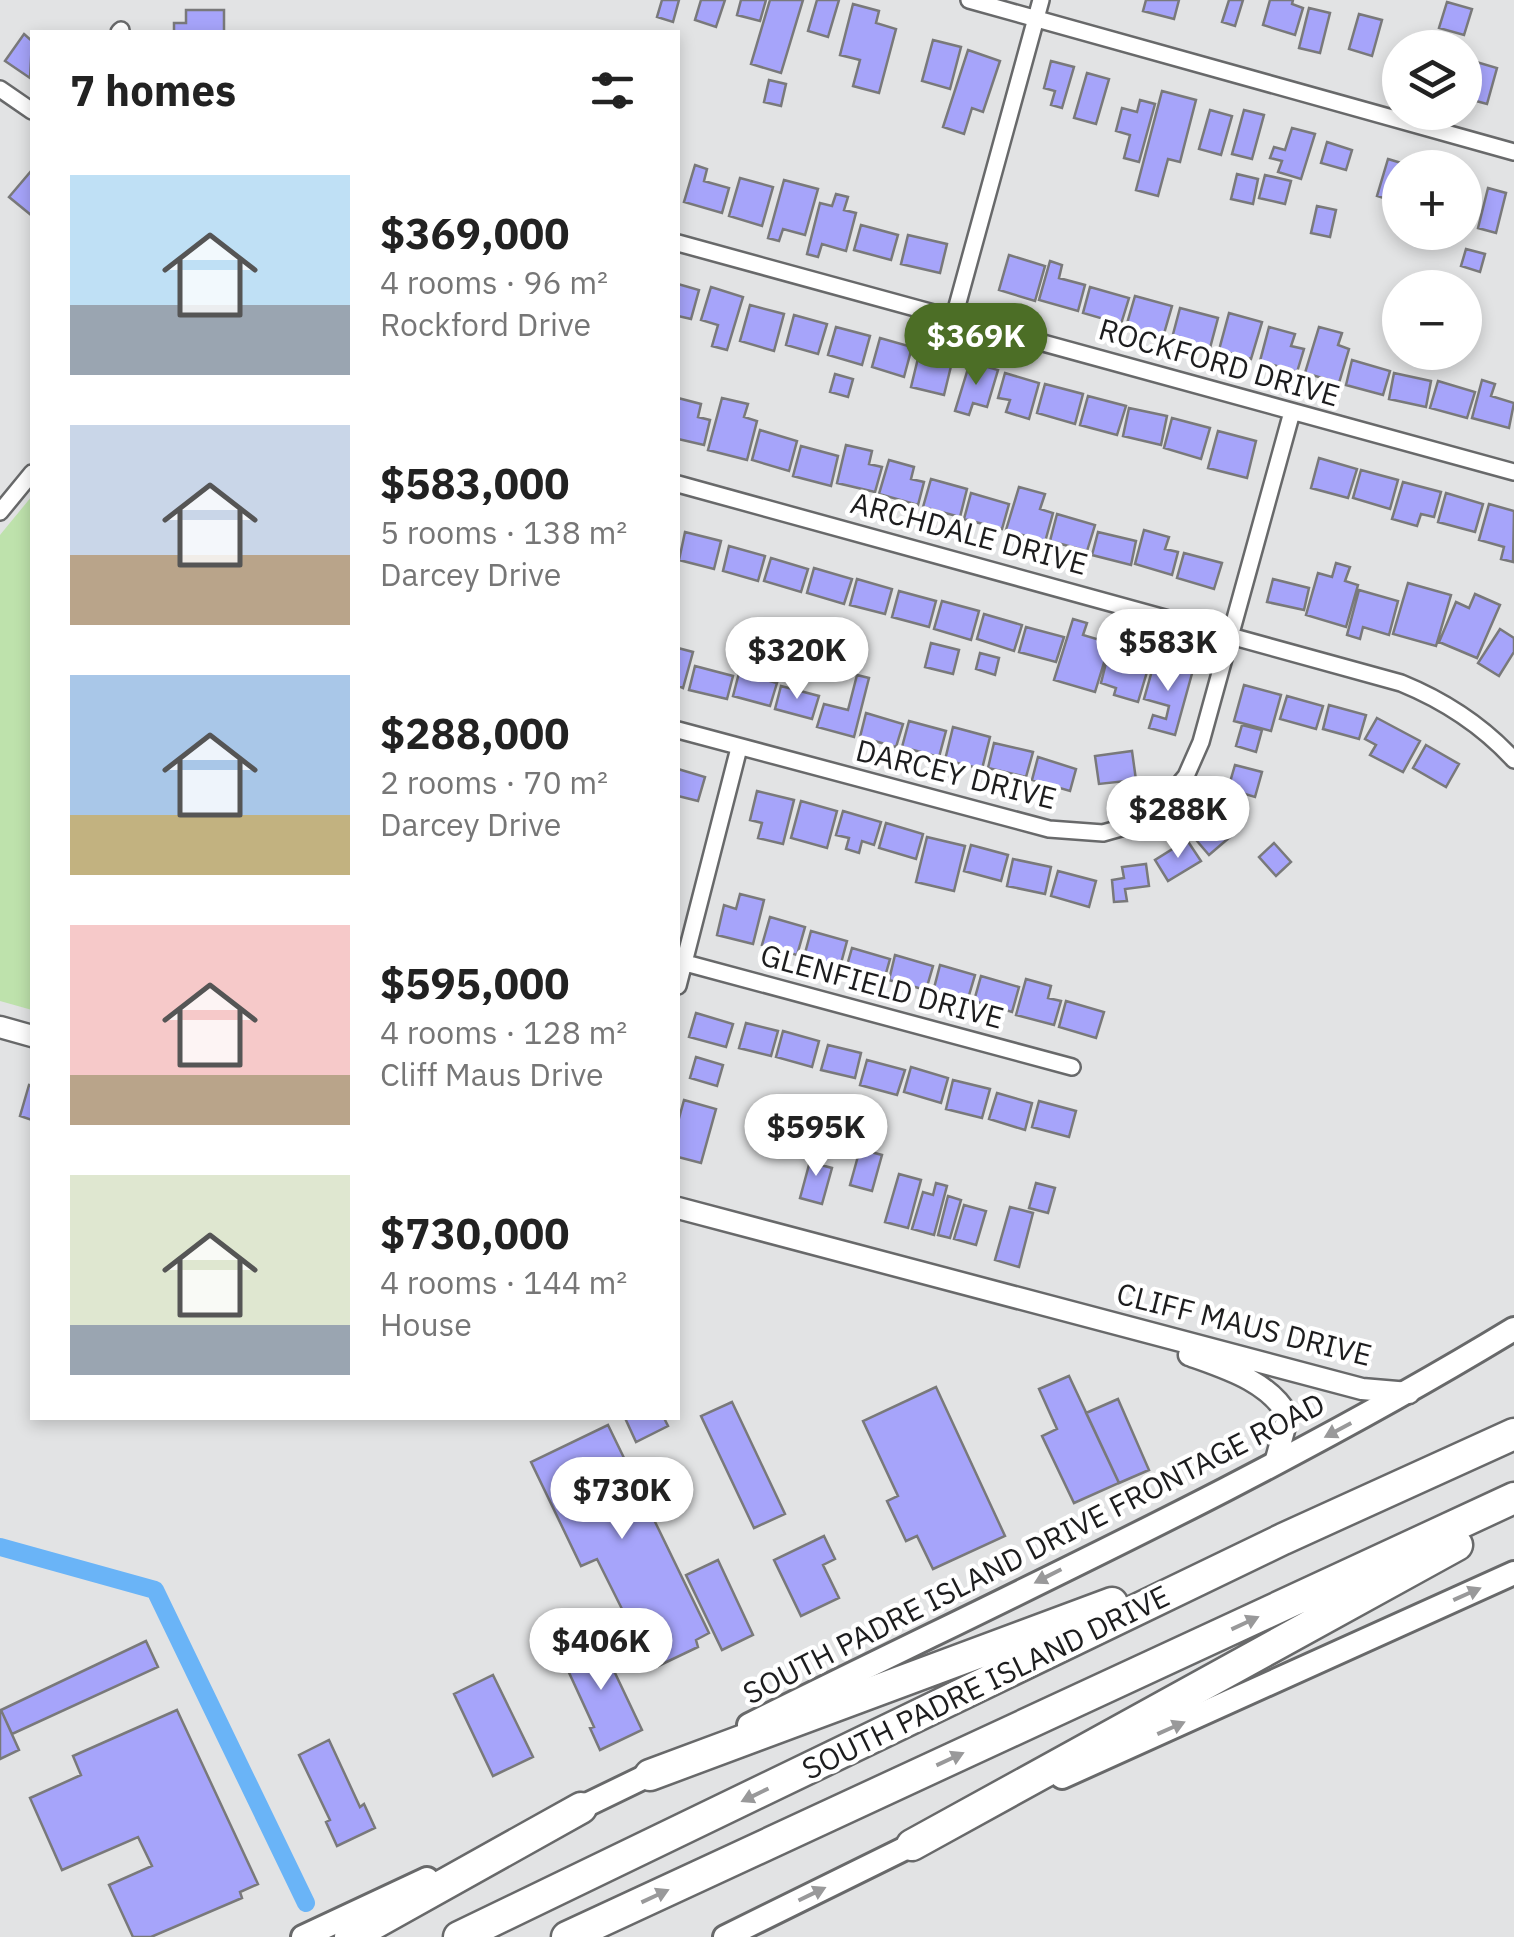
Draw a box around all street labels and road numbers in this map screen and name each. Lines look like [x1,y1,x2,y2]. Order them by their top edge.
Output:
street label: ROCKFORD DRIVE [1094,309,1344,415]
street label: ARCHDALE DRIVE [847,482,1092,583]
street label: DARCEY DRIVE [852,730,1061,817]
street label: GLENFIELD DRIVE [757,934,1008,1037]
street label: CLIFF MAUS DRIVE [1113,1273,1376,1374]
street label: SOUTH PADRE ISLAND DRIVE FRONTAGE ROAD [737,1386,1331,1712]
street label: SOUTH PADRE ISLAND DRIVE [796,1578,1176,1788]

